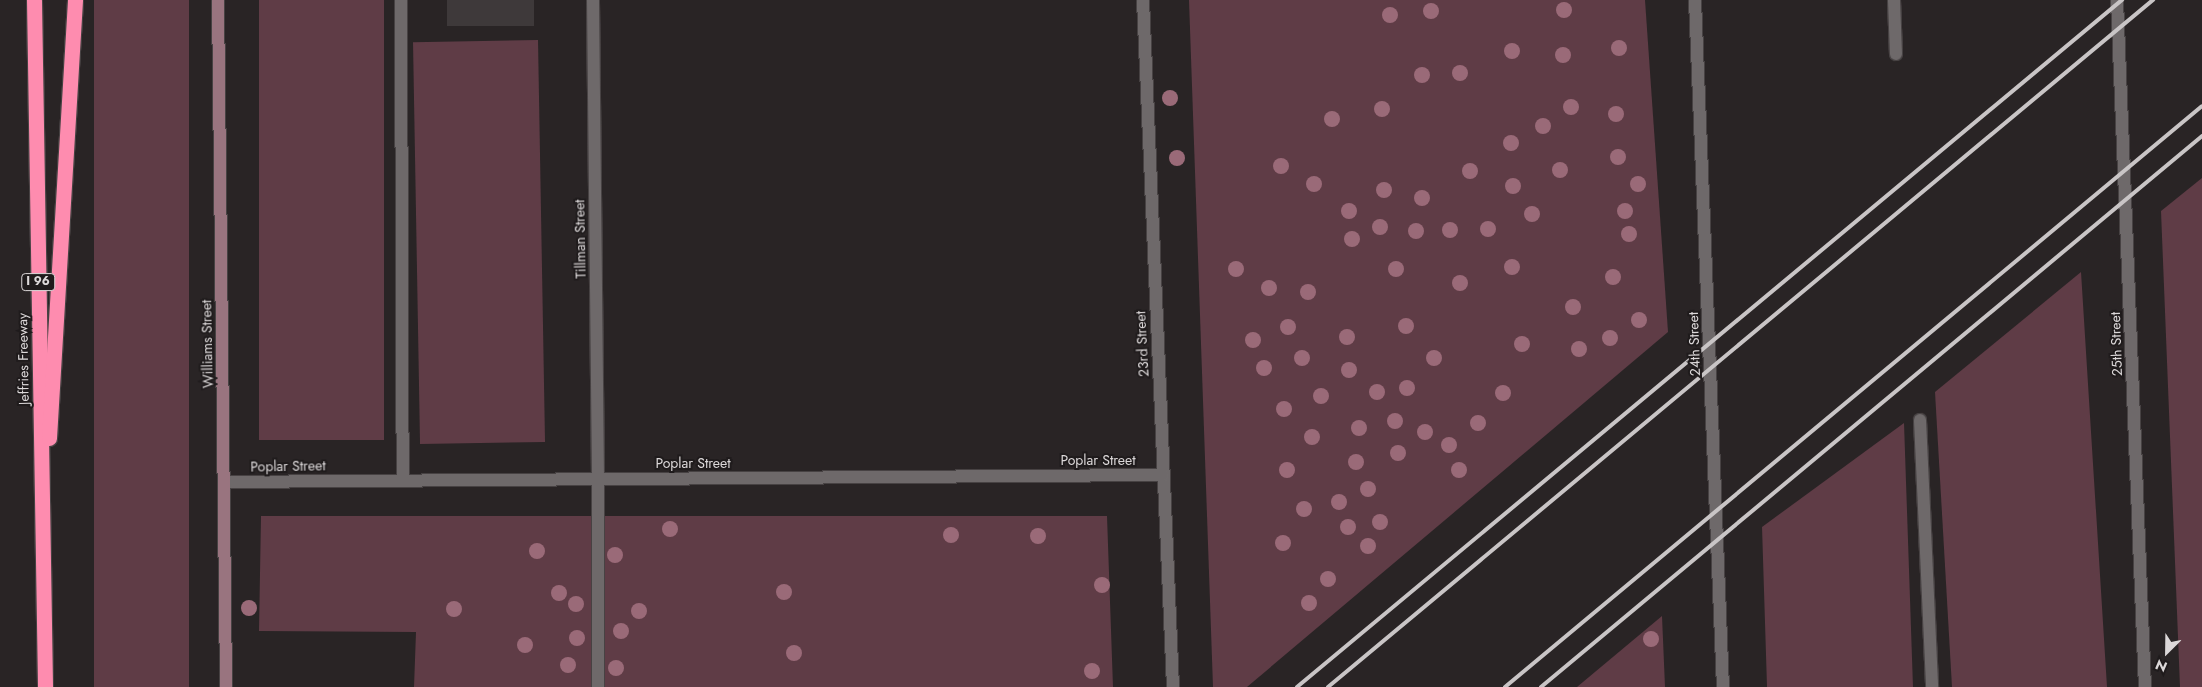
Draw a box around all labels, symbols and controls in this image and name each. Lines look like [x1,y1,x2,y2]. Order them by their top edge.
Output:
street label: Tillman Street [571,199,589,279]
road number: I 96 [20,272,56,292]
street label: Williams Street [198,300,216,388]
street label: 23rd Street [1132,311,1152,377]
street label: 24th Street [1684,312,1704,376]
street label: 25th Street [2106,312,2126,376]
street label: Jeffries Freeway [14,313,32,405]
street label: Poplar Street [1060,452,1136,468]
street label: Poplar Street [655,455,731,471]
street label: Poplar Street [250,457,326,475]
north arrow [2142,627,2192,677]
text: N [2152,654,2170,677]

